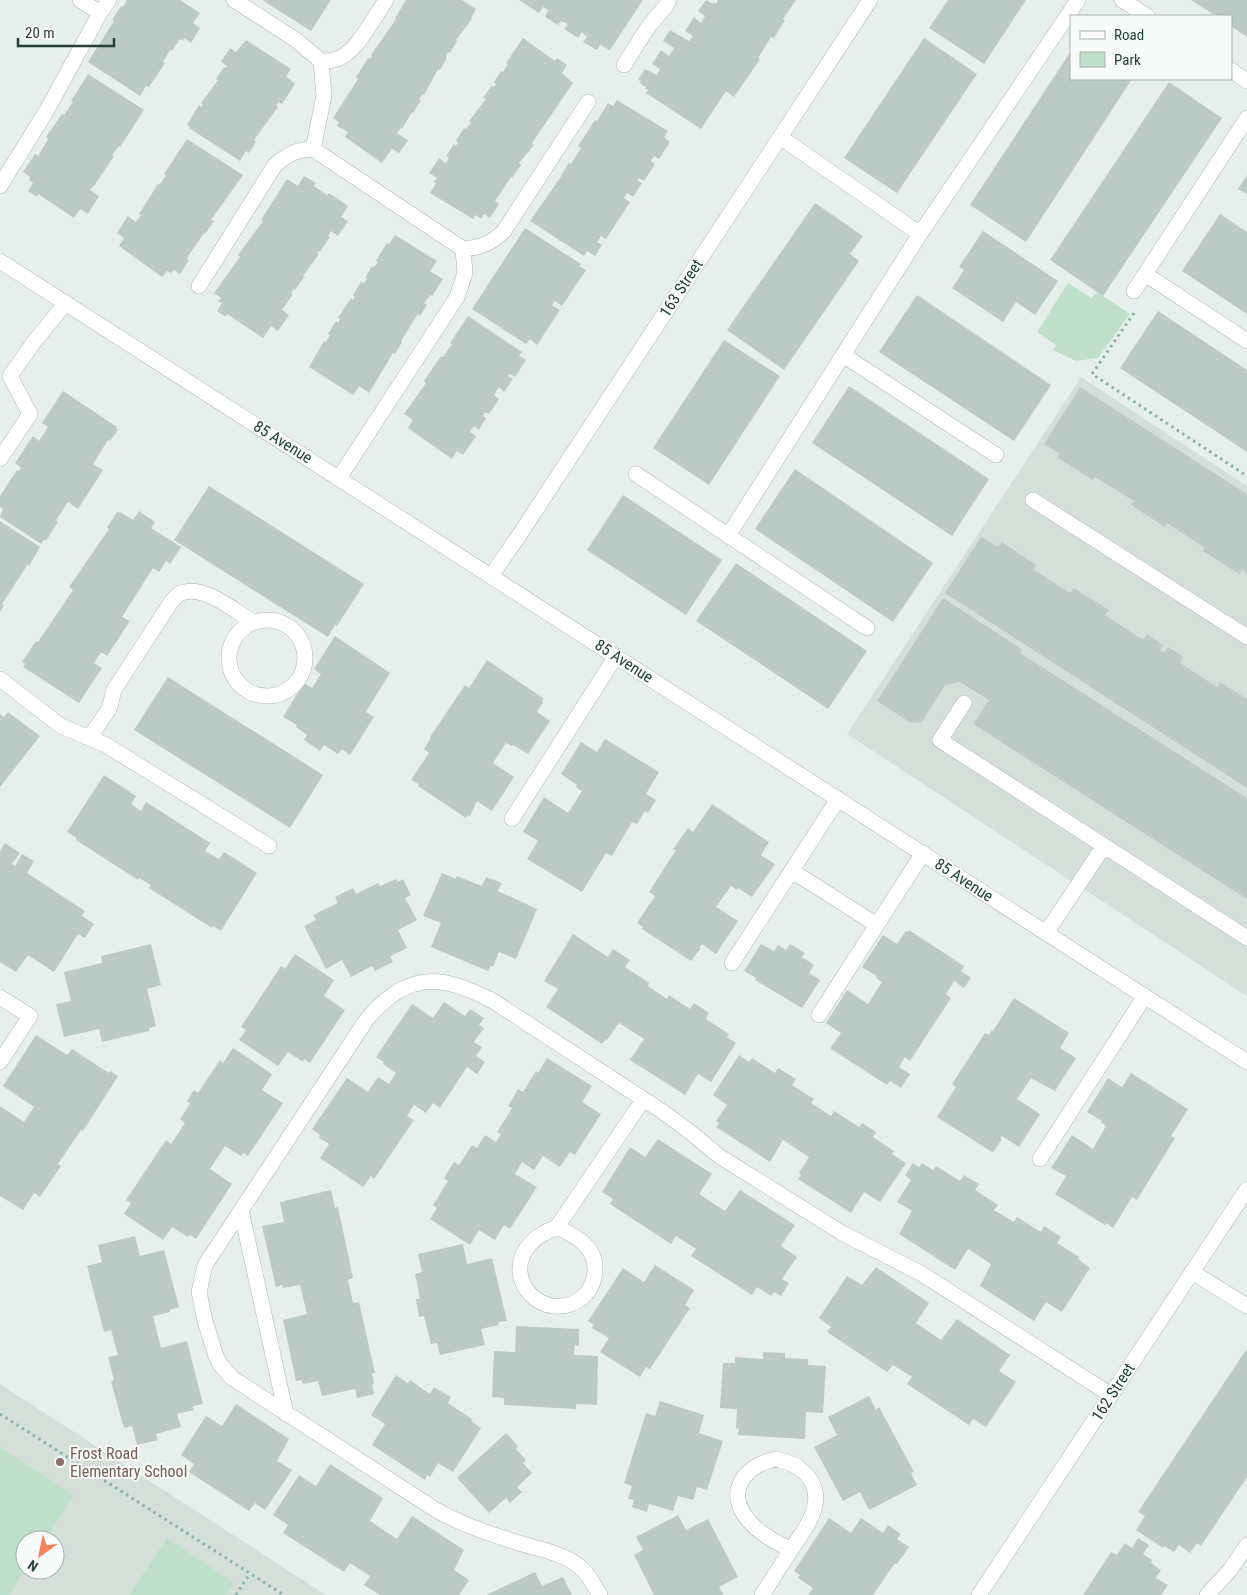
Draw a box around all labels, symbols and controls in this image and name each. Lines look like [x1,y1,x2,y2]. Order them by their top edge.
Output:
scale bar [18,15,114,47]
legend [1070,15,1232,80]
text: 20 m [25,24,55,42]
text: Road [1114,26,1144,44]
text: Park [1114,51,1141,69]
street label: 163 Street [655,255,707,320]
street label: 85 Avenue [250,417,316,467]
street label: 85 Avenue [591,635,657,687]
street label: 85 Avenue [931,854,997,906]
street label: 162 Street [1087,1359,1139,1424]
place label: Frost Road Elementary School [70,1444,187,1481]
marker: Frost Road Elementary School [54,1456,66,1468]
north arrow [15,1530,65,1580]
text: N [25,1557,41,1575]

